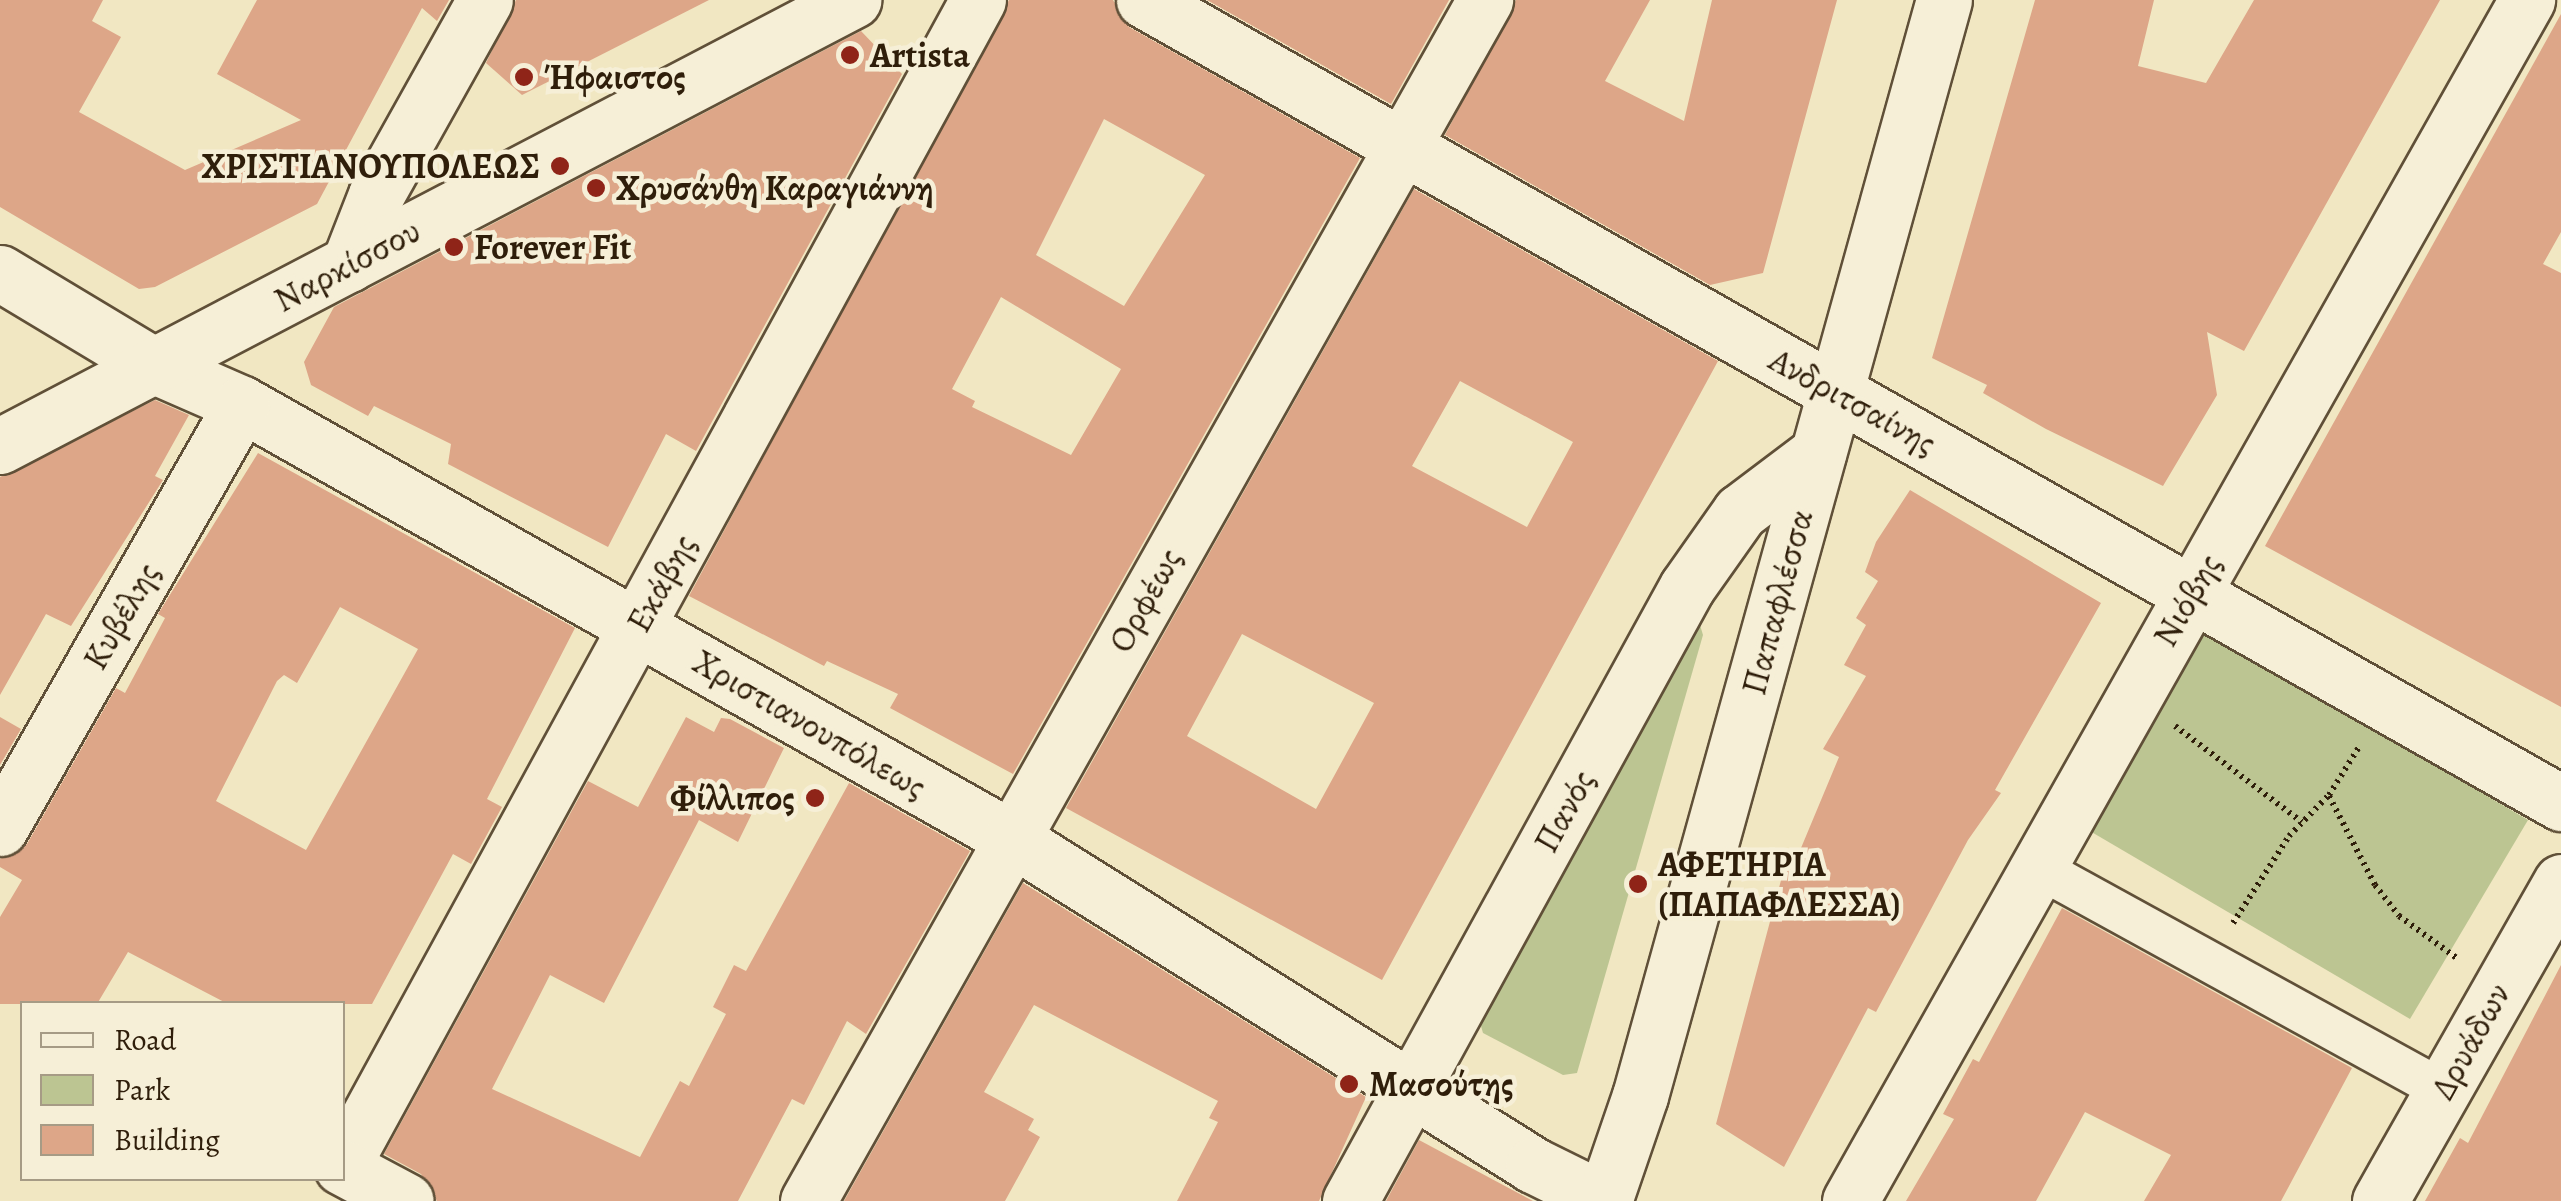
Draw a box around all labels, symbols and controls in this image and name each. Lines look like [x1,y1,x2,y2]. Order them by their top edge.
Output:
place label: Artista [870,34,970,76]
marker: Artista [839,44,861,66]
place label: Ήφαιστος [544,56,686,98]
marker: Ήφαιστος [513,66,535,88]
place label: ΧΡΙΣΤΙΑΝΟΥΠΟΛΕΩΣ [202,145,540,187]
marker: ΧΡΙΣΤΙΑΝΟΥΠΟΛΕΩΣ [549,155,571,177]
place label: Χρυσάνθη Καραγιάννη [616,167,934,209]
marker: Χρυσάνθη Καραγιάννη [585,177,607,199]
street label: Ναρκίσσου [267,209,427,321]
place label: Forever Fit [474,226,631,268]
marker: Forever Fit [443,236,465,258]
street label: Ανδριτσαίνης [1762,338,1944,464]
street label: Παπαφλέσσα [1732,505,1822,699]
street label: Εκάβης [617,527,705,639]
street label: Ορφέως [1099,541,1191,659]
street label: Νιόβης [2144,546,2230,654]
street label: Κυβέλης [74,555,168,677]
street label: Χριστιανουπόλεως [686,640,934,808]
street label: Πανός [1524,763,1604,859]
place label: Φίλλιπος [670,777,795,819]
marker: Φίλλιπος [804,787,826,809]
place label: ΑΦΕΤΗΡΙΑ (ΠΑΠΑΦΛΕΣΣΑ) [1658,843,1901,925]
marker: ΑΦΕΤΗΡΙΑ (ΠΑΠΑΦΛΕΣΣΑ) [1627,873,1649,895]
street label: Δρυάδων [2421,976,2519,1106]
legend [20,1001,345,1181]
text: Road [114,1020,176,1060]
place label: Μασούτης [1369,1063,1514,1105]
text: Park [114,1070,170,1110]
marker: Μασούτης [1338,1073,1360,1095]
text: Building [114,1120,220,1160]

